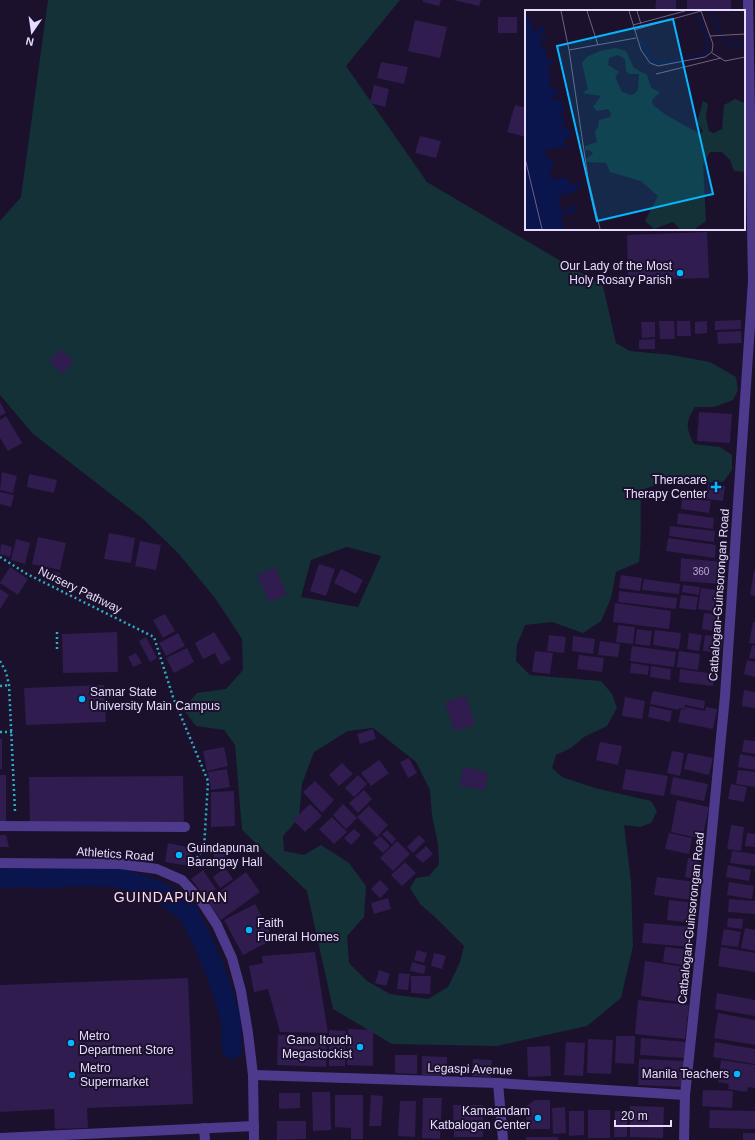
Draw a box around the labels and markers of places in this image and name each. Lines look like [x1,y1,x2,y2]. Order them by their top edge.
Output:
place label: Our Lady of the Most Holy Rosary Parish [560,259,673,287]
marker: Our Lady of the Most Holy Rosary Parish [675,268,685,278]
place label: Theracare Therapy Center [624,473,707,501]
marker: Theracare Therapy Center [710,481,722,493]
place label: Samar State University Main Campus [90,685,220,713]
marker: Samar State University Main Campus [77,694,87,704]
place label: Guindapunan Barangay Hall [187,841,262,869]
marker: Guindapunan Barangay Hall [174,850,184,860]
place label: Faith Funeral Homes [257,916,339,944]
marker: Faith Funeral Homes [244,925,254,935]
place label: Metro Department Store [79,1029,174,1057]
place label: Gano Itouch Megastockist [282,1033,353,1061]
marker: Metro Department Store [66,1038,76,1048]
marker: Gano Itouch Megastockist [355,1042,365,1052]
place label: Metro Supermarket [80,1061,149,1089]
place label: Manila Teachers [642,1067,729,1081]
marker: Manila Teachers [732,1069,742,1079]
marker: Metro Supermarket [67,1070,77,1080]
place label: Kamaandam Katbalogan Center [430,1104,530,1132]
marker: Kamaandam Katbalogan Center [533,1113,543,1123]

